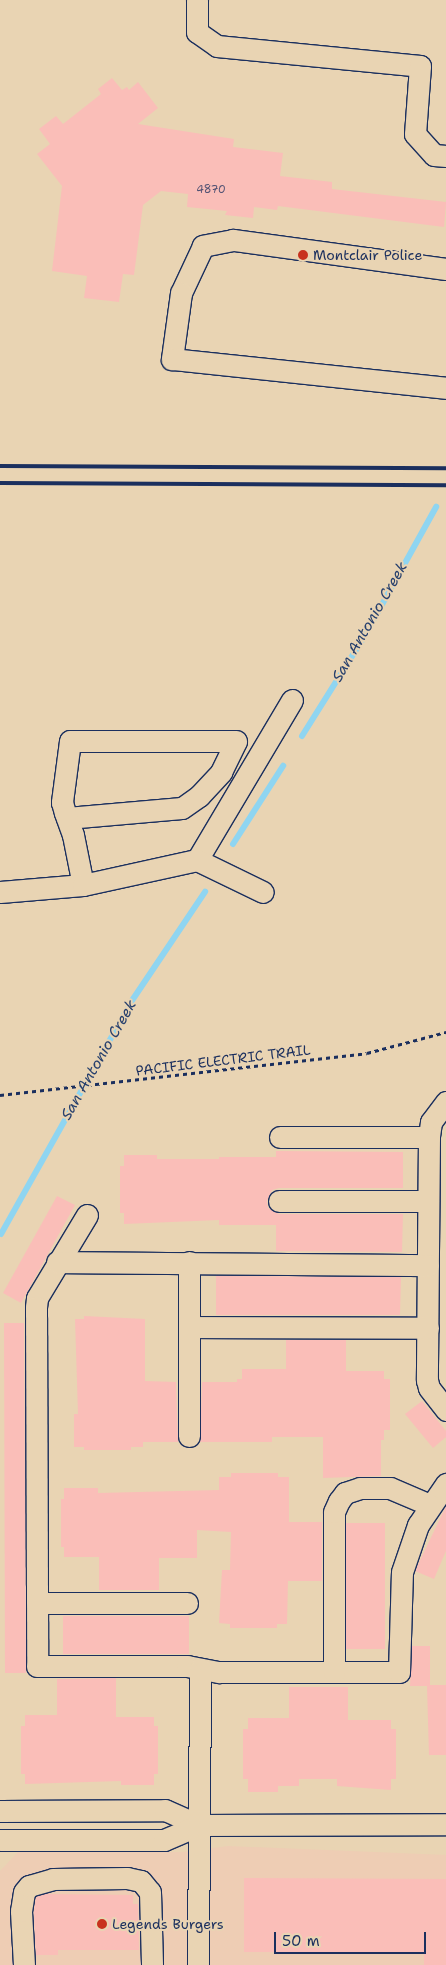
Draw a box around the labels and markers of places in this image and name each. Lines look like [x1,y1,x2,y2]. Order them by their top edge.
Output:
place label: Montclair Police [313,247,422,263]
marker: Montclair Police [297,249,309,261]
place label: Legends Burgers [112,1916,224,1932]
marker: Legends Burgers [96,1918,108,1930]

